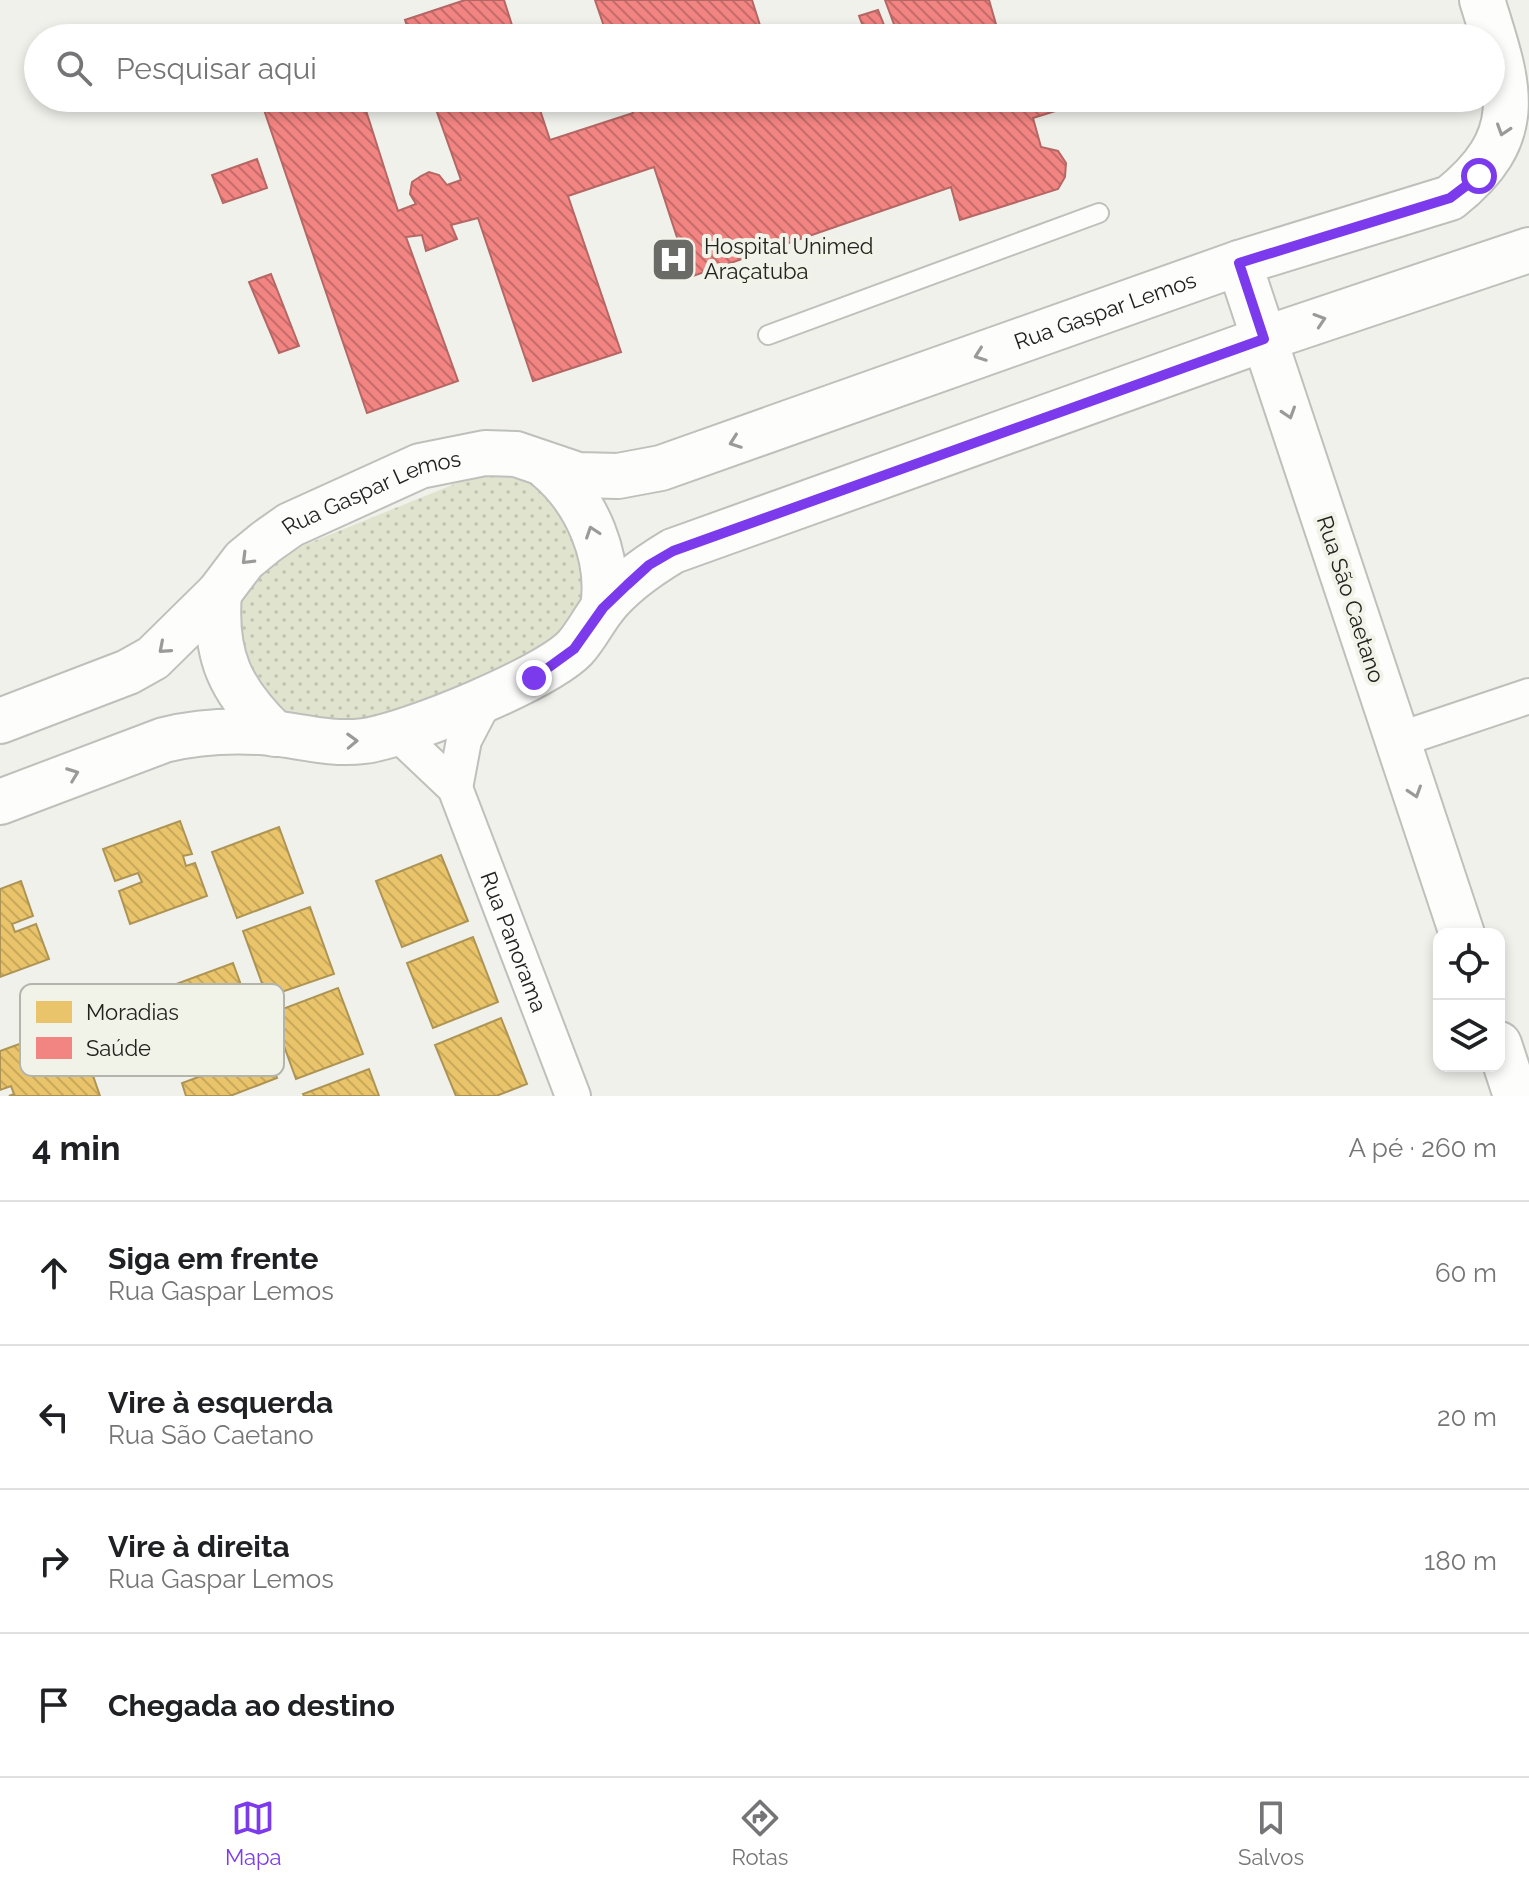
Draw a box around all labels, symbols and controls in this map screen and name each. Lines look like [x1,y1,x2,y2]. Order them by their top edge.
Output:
search box [24,24,1505,112]
icon: search [52,46,96,90]
text: Pesquisar aqui [116,51,317,86]
one-way arrow [1497,122,1513,136]
route start [1461,158,1497,194]
place label: Hospital Unimed Araçatuba [704,233,873,284]
hospital icon: Hospital Unimed Araçatuba [649,235,697,283]
street label: Rua Gaspar Lemos [1011,266,1199,355]
one-way arrow [1312,314,1326,330]
one-way arrow [974,345,988,361]
one-way arrow [1280,405,1296,419]
one-way arrow [729,432,743,448]
street label: Rua Gaspar Lemos [277,445,463,540]
street label: Rua São Caetano [1312,512,1390,686]
one-way arrow [586,526,602,540]
one-way arrow [242,550,256,564]
one-way arrow [158,639,173,653]
route end [516,660,552,696]
one-way arrow [346,733,359,750]
one-way arrow [65,767,79,784]
one-way arrow [1406,785,1422,799]
street label: Rua Panorama [475,868,553,1016]
map controls [1433,928,1505,1072]
button: locate [1433,928,1505,1000]
legend [20,984,284,1076]
text: Moradias [86,999,179,1025]
button: layers [1433,1000,1505,1072]
text: Saúde [86,1035,151,1061]
text: 4 min [32,1128,120,1168]
text: A pé · 260 m [1348,1133,1497,1163]
text: Siga em frente [108,1241,318,1276]
icon: ahead [32,1251,76,1295]
text: 60 m [1435,1258,1497,1288]
text: Rua Gaspar Lemos [108,1276,334,1306]
text: Vire à esquerda [108,1385,333,1420]
icon: left [32,1395,76,1439]
text: 20 m [1437,1402,1497,1432]
text: Rua São Caetano [108,1420,314,1450]
text: Vire à direita [108,1529,290,1564]
icon: right [32,1539,76,1583]
text: 180 m [1424,1546,1497,1576]
text: Rua Gaspar Lemos [108,1564,334,1594]
icon: arrive [32,1683,76,1727]
text: Chegada ao destino [108,1688,395,1723]
tab: Mapa [225,1796,282,1870]
tab: Rotas [731,1796,788,1870]
tab: Salvos [1238,1796,1304,1870]

